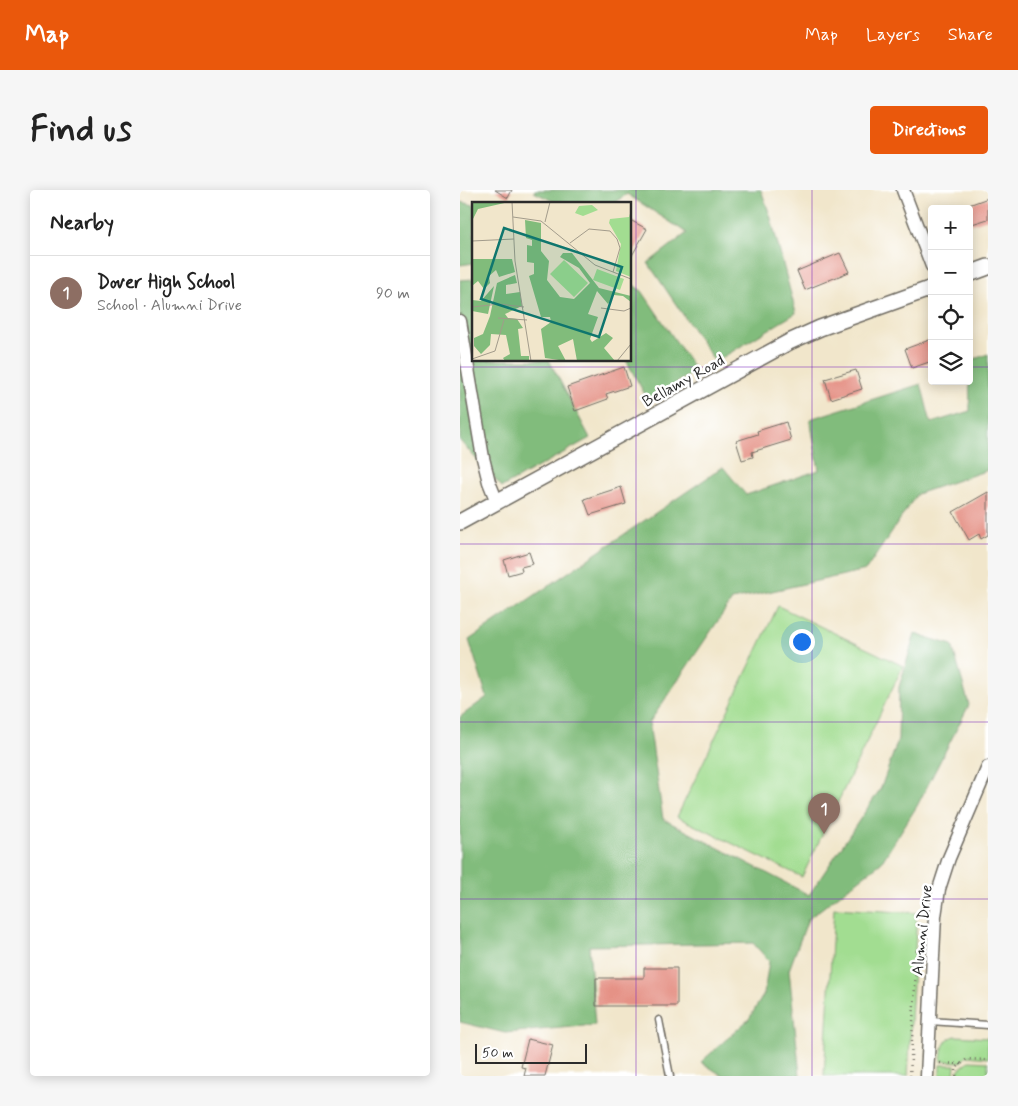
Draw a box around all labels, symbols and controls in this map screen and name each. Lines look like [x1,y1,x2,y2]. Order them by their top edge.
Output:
text: Map [25,20,69,51]
text: Map [805,23,838,47]
text: Layers [866,23,920,47]
text: Share [948,23,993,47]
button: Directions [870,106,988,154]
text: Find us [30,107,132,153]
inset map [472,202,631,361]
map controls [928,205,973,385]
button: + [928,205,973,250]
text: Nearby [50,209,114,237]
button: − [928,250,973,295]
text: Dover High School [97,270,235,295]
text: 1 [62,283,70,304]
text: 90 m [376,283,410,304]
text: School · Alumni Drive [97,295,242,316]
button: locate [928,295,973,340]
button: layers [928,340,973,385]
street label: Bellamy Road [639,350,729,413]
your location [789,629,815,655]
pin: 1 [808,793,840,834]
street label: Alumni Drive [907,884,938,977]
scale bar [475,1041,588,1064]
text: 50 m [482,1044,513,1062]

